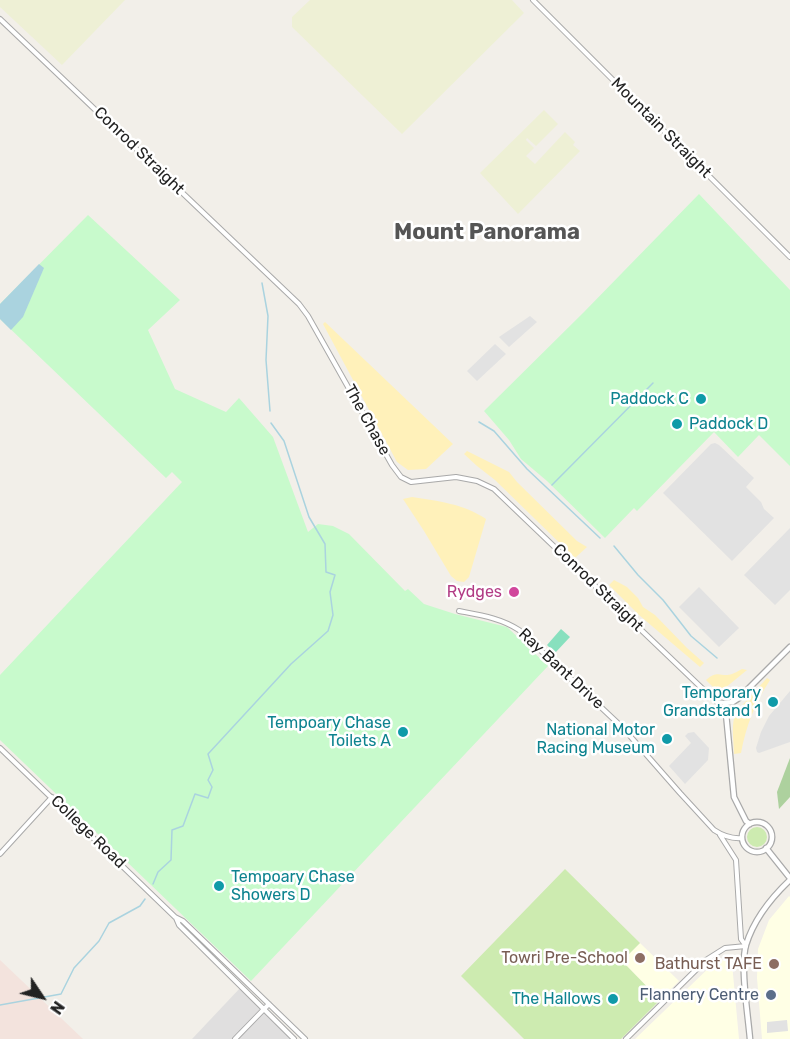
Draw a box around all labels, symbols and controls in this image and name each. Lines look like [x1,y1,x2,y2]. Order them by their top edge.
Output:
street label: Mountain Straight [607,74,715,182]
street label: Conrod Straight [90,103,188,199]
district label: Mount Panorama [394,220,580,246]
street label: The Chase [340,381,394,459]
place label: Paddock C [610,389,689,409]
marker: Paddock C [694,392,708,406]
place label: Paddock D [689,414,768,434]
marker: Paddock D [670,417,684,431]
street label: Conrod Straight [549,540,647,636]
place label: Rydges [447,582,502,602]
marker: Rydges [507,585,521,599]
street label: Ray Bant Drive [514,625,608,713]
place label: Temporary Grandstand 1 [663,683,761,721]
marker: Temporary Grandstand 1 [766,695,780,709]
place label: Tempoary Chase Toilets A [267,713,391,751]
place label: National Motor Racing Museum [537,720,655,758]
marker: Tempoary Chase Toilets A [396,725,410,739]
marker: National Motor Racing Museum [660,732,674,746]
street label: College Road [46,791,130,873]
place label: Tempoary Chase Showers D [231,867,355,905]
marker: Tempoary Chase Showers D [212,879,226,893]
place label: Towri Pre-School [501,948,628,968]
marker: Towri Pre-School [633,951,647,965]
place label: Bathurst TAFE [655,954,762,974]
marker: Bathurst TAFE [767,957,781,971]
north arrow [12,967,72,1027]
place label: Flannery Centre [639,985,759,1005]
marker: Flannery Centre [764,988,778,1002]
place label: The Hallows [512,989,601,1009]
marker: The Hallows [606,992,620,1006]
text: N [46,997,68,1018]

